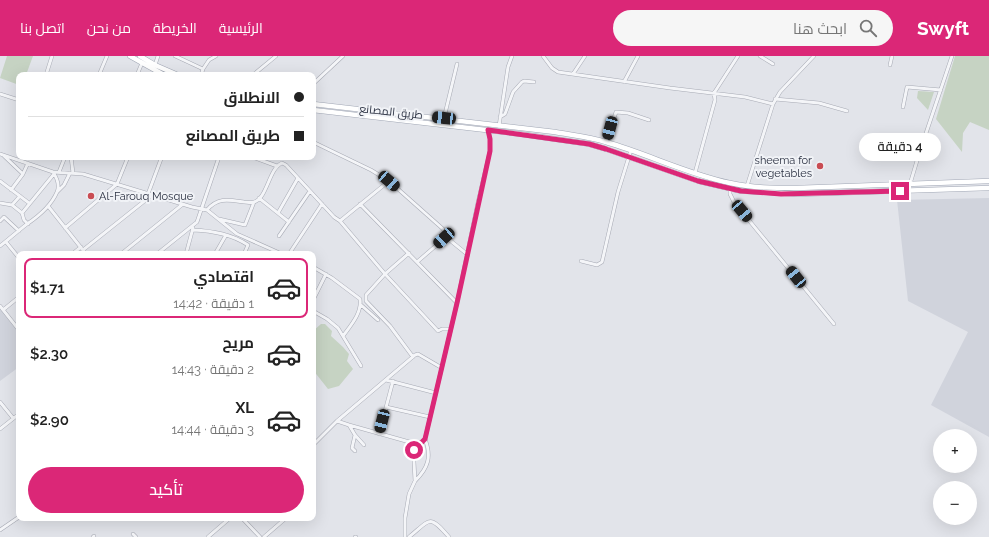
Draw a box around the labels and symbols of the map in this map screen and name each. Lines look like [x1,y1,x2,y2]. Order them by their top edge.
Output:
street label: طريق المصانع [358,102,423,123]
car [431,111,457,125]
car [601,115,619,141]
callout: 4 دقيقة [859,133,941,161]
place label: sheema for vegetables [755,154,812,180]
marker: sheema for vegetables [815,161,825,171]
car [376,169,402,193]
route end [891,182,909,200]
place label: Al-Farouq Mosque [99,190,194,203]
marker: Al-Farouq Mosque [86,191,96,201]
car [730,198,754,224]
car [431,226,457,250]
car [784,264,808,290]
car [373,408,391,434]
route start [405,441,423,459]

